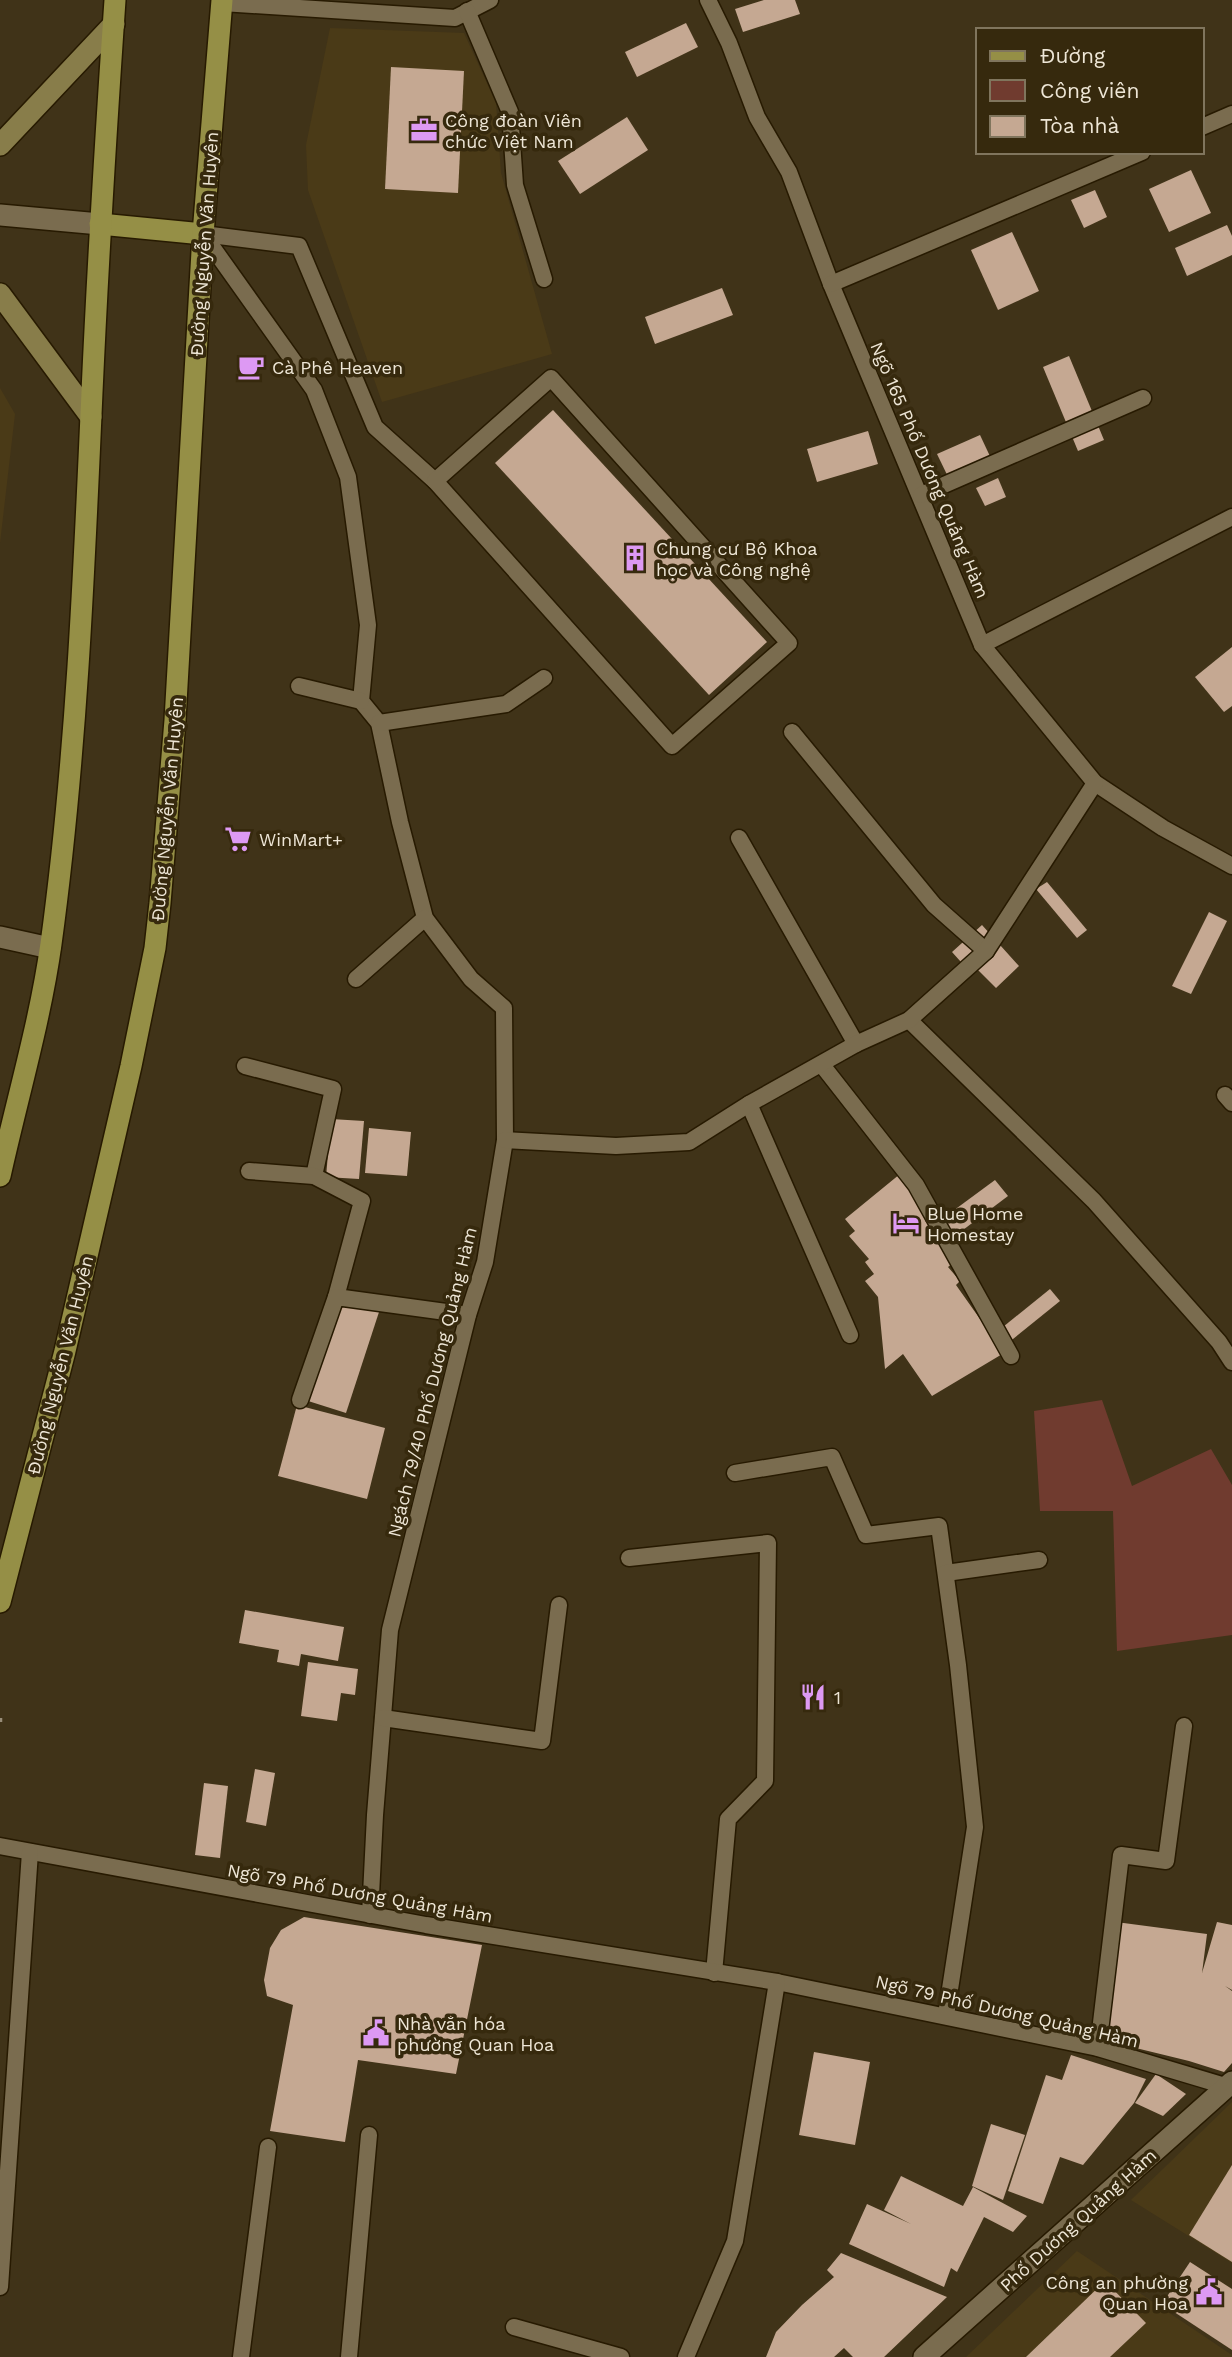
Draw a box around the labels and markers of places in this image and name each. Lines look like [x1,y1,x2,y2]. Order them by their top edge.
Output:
place label: Công đoàn Viên chức Việt Nam [445,110,582,152]
office icon: Công đoàn Viên chức Việt Nam [409,115,439,145]
cafe icon: Cà Phê Heaven [236,352,266,382]
place label: Cà Phê Heaven [272,357,403,378]
place label: Chung cư Bộ Khoa học và Công nghệ [656,538,817,580]
building icon: Chung cư Bộ Khoa học và Công nghệ [620,543,650,573]
supermarket icon: WinMart+ [223,824,253,854]
place label: WinMart+ [259,829,343,850]
place label: Blue Home Homestay [927,1203,1023,1245]
hotel icon: Blue Home Homestay [891,1208,921,1238]
restaurant icon: 1 [798,1682,828,1712]
place label: 1 [834,1687,841,1708]
place label: Nhà văn hóa phường Quan Hoa [397,2013,554,2055]
public building icon: Nhà văn hóa phường Quan Hoa [361,2018,391,2048]
place label: Công an phường Quan Hoa [1045,2272,1188,2314]
public building icon: Công an phường Quan Hoa [1194,2277,1224,2307]

